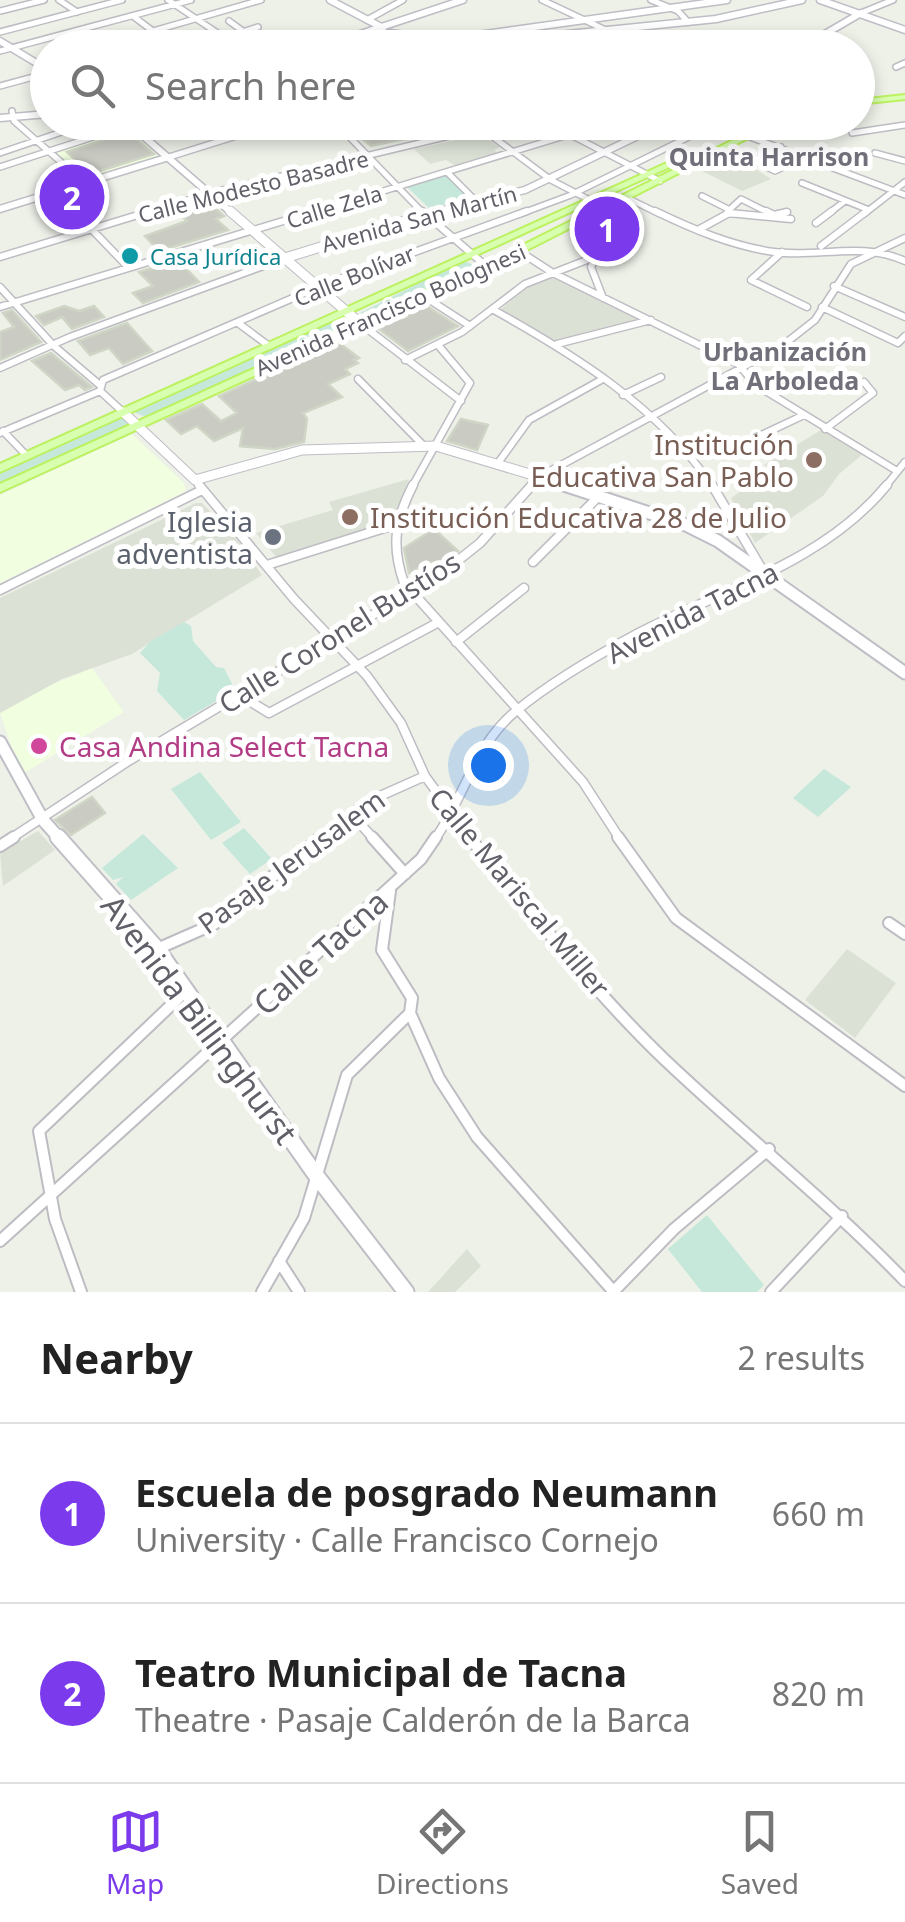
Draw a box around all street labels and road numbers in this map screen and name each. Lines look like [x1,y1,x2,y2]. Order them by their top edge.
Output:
street label: Calle Modesto Basadre [135,143,371,229]
street label: Calle Zela [282,177,386,235]
street label: Avenida San Martín [318,178,520,258]
street label: Avenida Francisco Bolognesi [250,236,530,382]
street label: Calle Bolívar [289,237,419,313]
street label: Calle Coronel Bustíos [211,542,467,722]
street label: Avenida Tacna [600,552,784,672]
street label: Calle Mariscal Miller [421,779,619,1005]
street label: Pasaje Jerusalem [190,780,392,942]
street label: Calle Tacna [243,880,397,1024]
street label: Avenida Billinghurst [92,886,308,1152]

